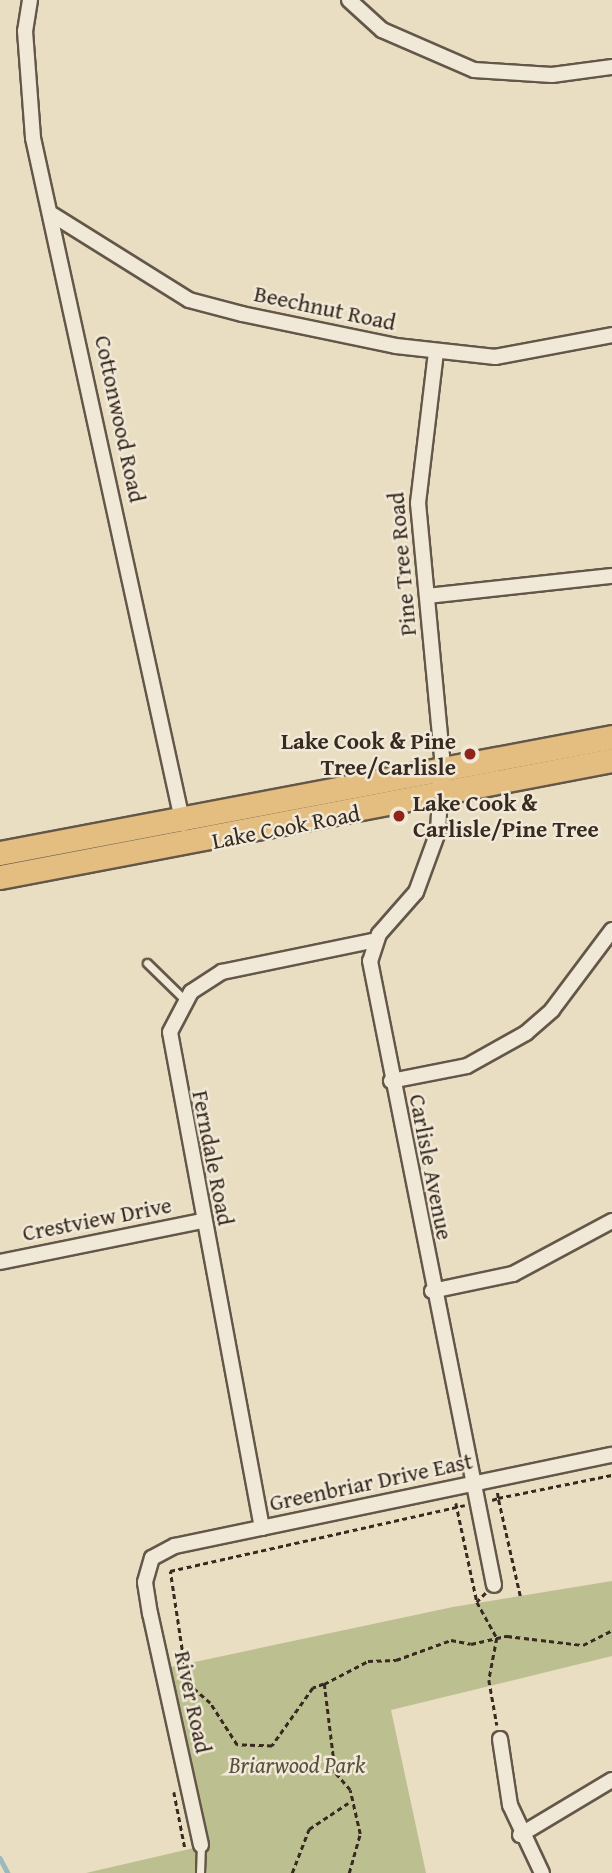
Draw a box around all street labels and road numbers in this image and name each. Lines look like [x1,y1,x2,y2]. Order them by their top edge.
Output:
street label: Beechnut Road [252,280,398,336]
street label: Cottonwood Road [89,333,151,505]
street label: Pine Tree Road [382,491,422,637]
street label: Lake Cook Road [210,799,362,855]
street label: Ferndale Road [186,1088,240,1228]
street label: Carlisle Avenue [403,1092,459,1242]
street label: Crestview Drive [20,1191,174,1247]
street label: Greenbriar Drive East [267,1447,475,1517]
street label: River Road [169,1648,217,1756]

